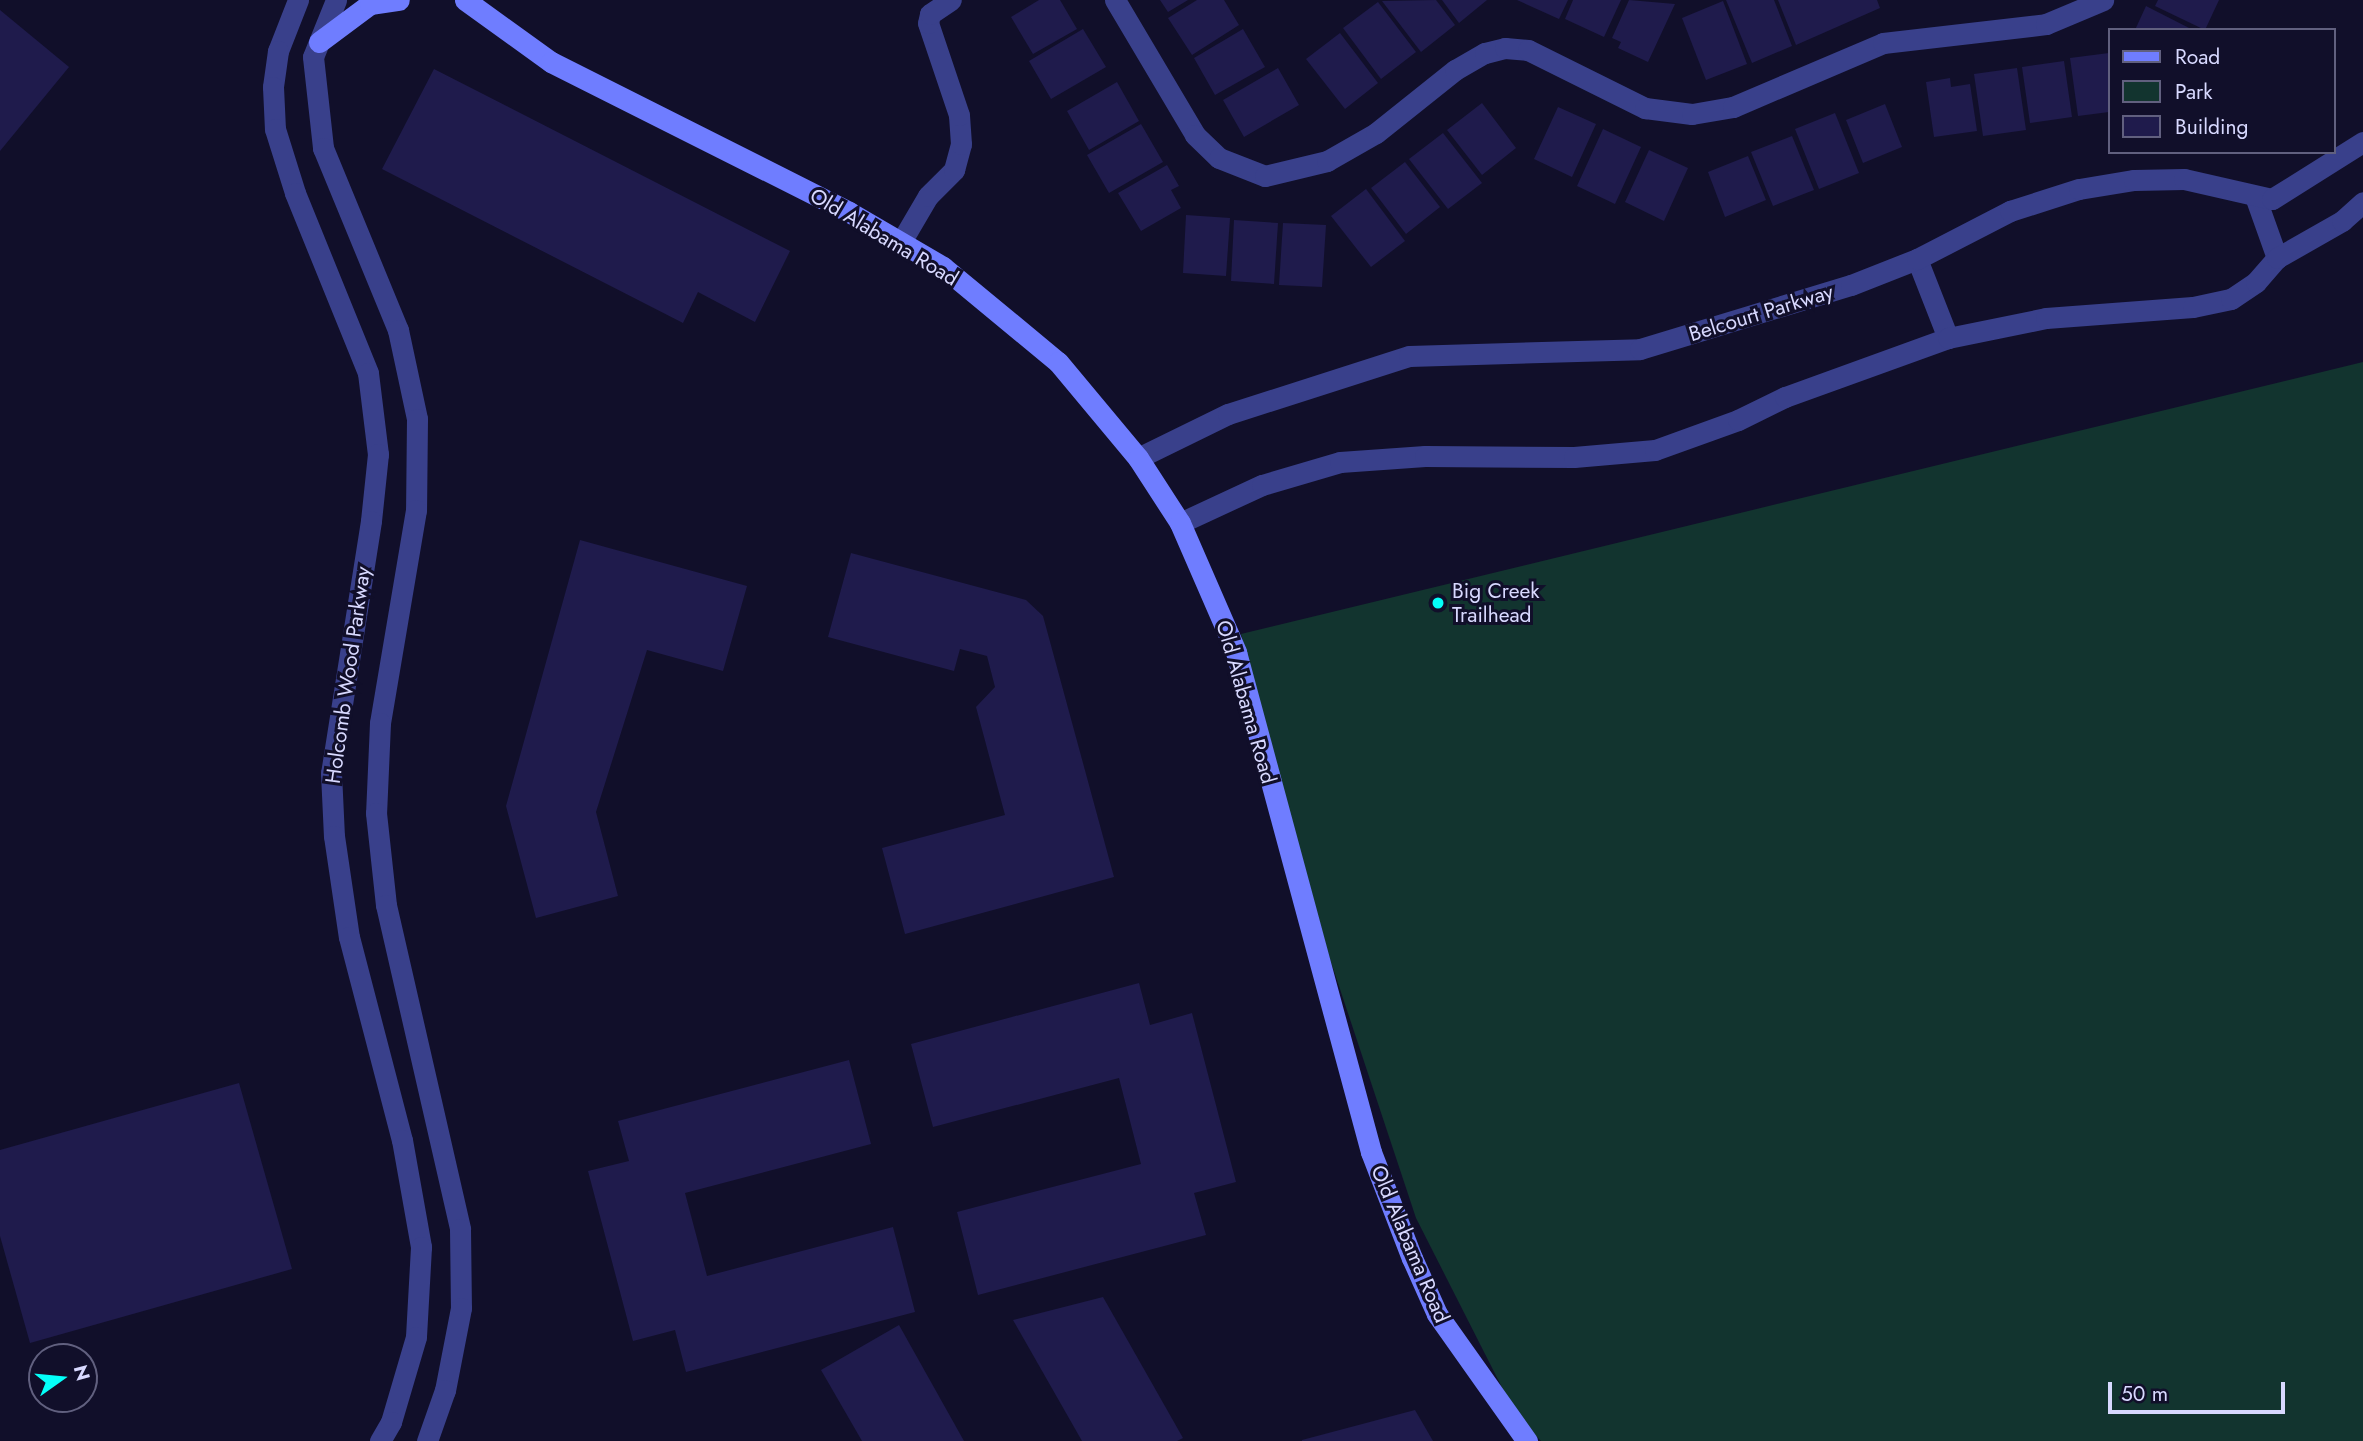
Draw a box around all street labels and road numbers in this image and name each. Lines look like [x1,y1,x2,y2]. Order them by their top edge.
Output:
street label: Old Alabama Road [805,183,963,291]
street label: Belcourt Parkway [1686,279,1836,347]
street label: Holcomb Wood Parkway [320,565,376,785]
street label: Old Alabama Road [1211,617,1281,787]
street label: Old Alabama Road [1365,1161,1455,1327]

